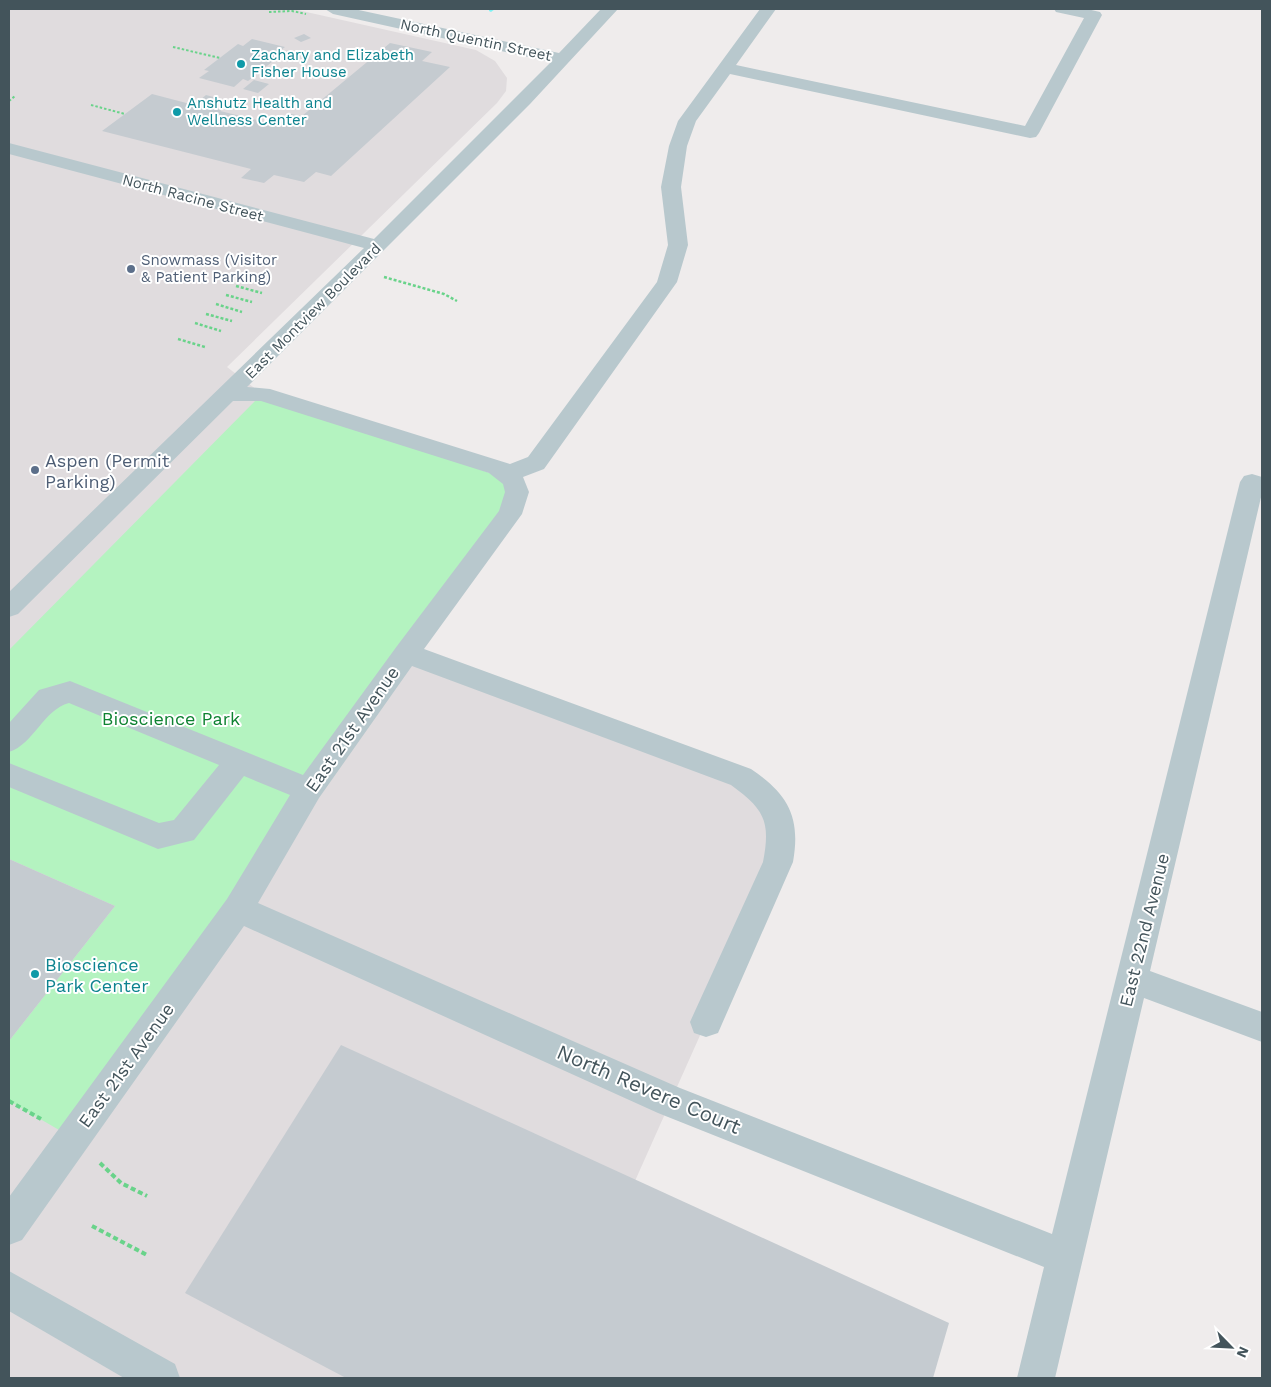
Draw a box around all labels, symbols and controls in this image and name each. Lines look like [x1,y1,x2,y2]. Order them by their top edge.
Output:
street label: North Quentin Street [399,15,554,65]
place label: Zachary and Elizabeth Fisher House [251,46,414,81]
marker: Zachary and Elizabeth Fisher House [235,58,247,70]
place label: Anshutz Health and Wellness Center [187,94,332,129]
marker: Anshutz Health and Wellness Center [171,106,183,118]
street label: North Racine Street [120,171,266,226]
street label: East Montview Boulevard [241,239,385,383]
place label: Snowmass (Visitor & Patient Parking) [141,251,277,286]
marker: Snowmass (Visitor & Patient Parking) [125,263,137,275]
place label: Aspen (Permit Parking) [45,450,170,492]
marker: Aspen (Permit Parking) [29,464,41,476]
street label: East 21st Avenue [301,662,403,796]
park label: Bioscience Park [102,708,240,729]
street label: East 22nd Avenue [1115,851,1173,1009]
place label: Bioscience Park Center [45,954,148,996]
marker: Bioscience Park Center [29,968,41,980]
street label: East 21st Avenue [74,999,178,1131]
street label: North Revere Court [553,1039,745,1139]
north arrow [1206,1322,1256,1372]
text: N [1233,1344,1252,1360]

